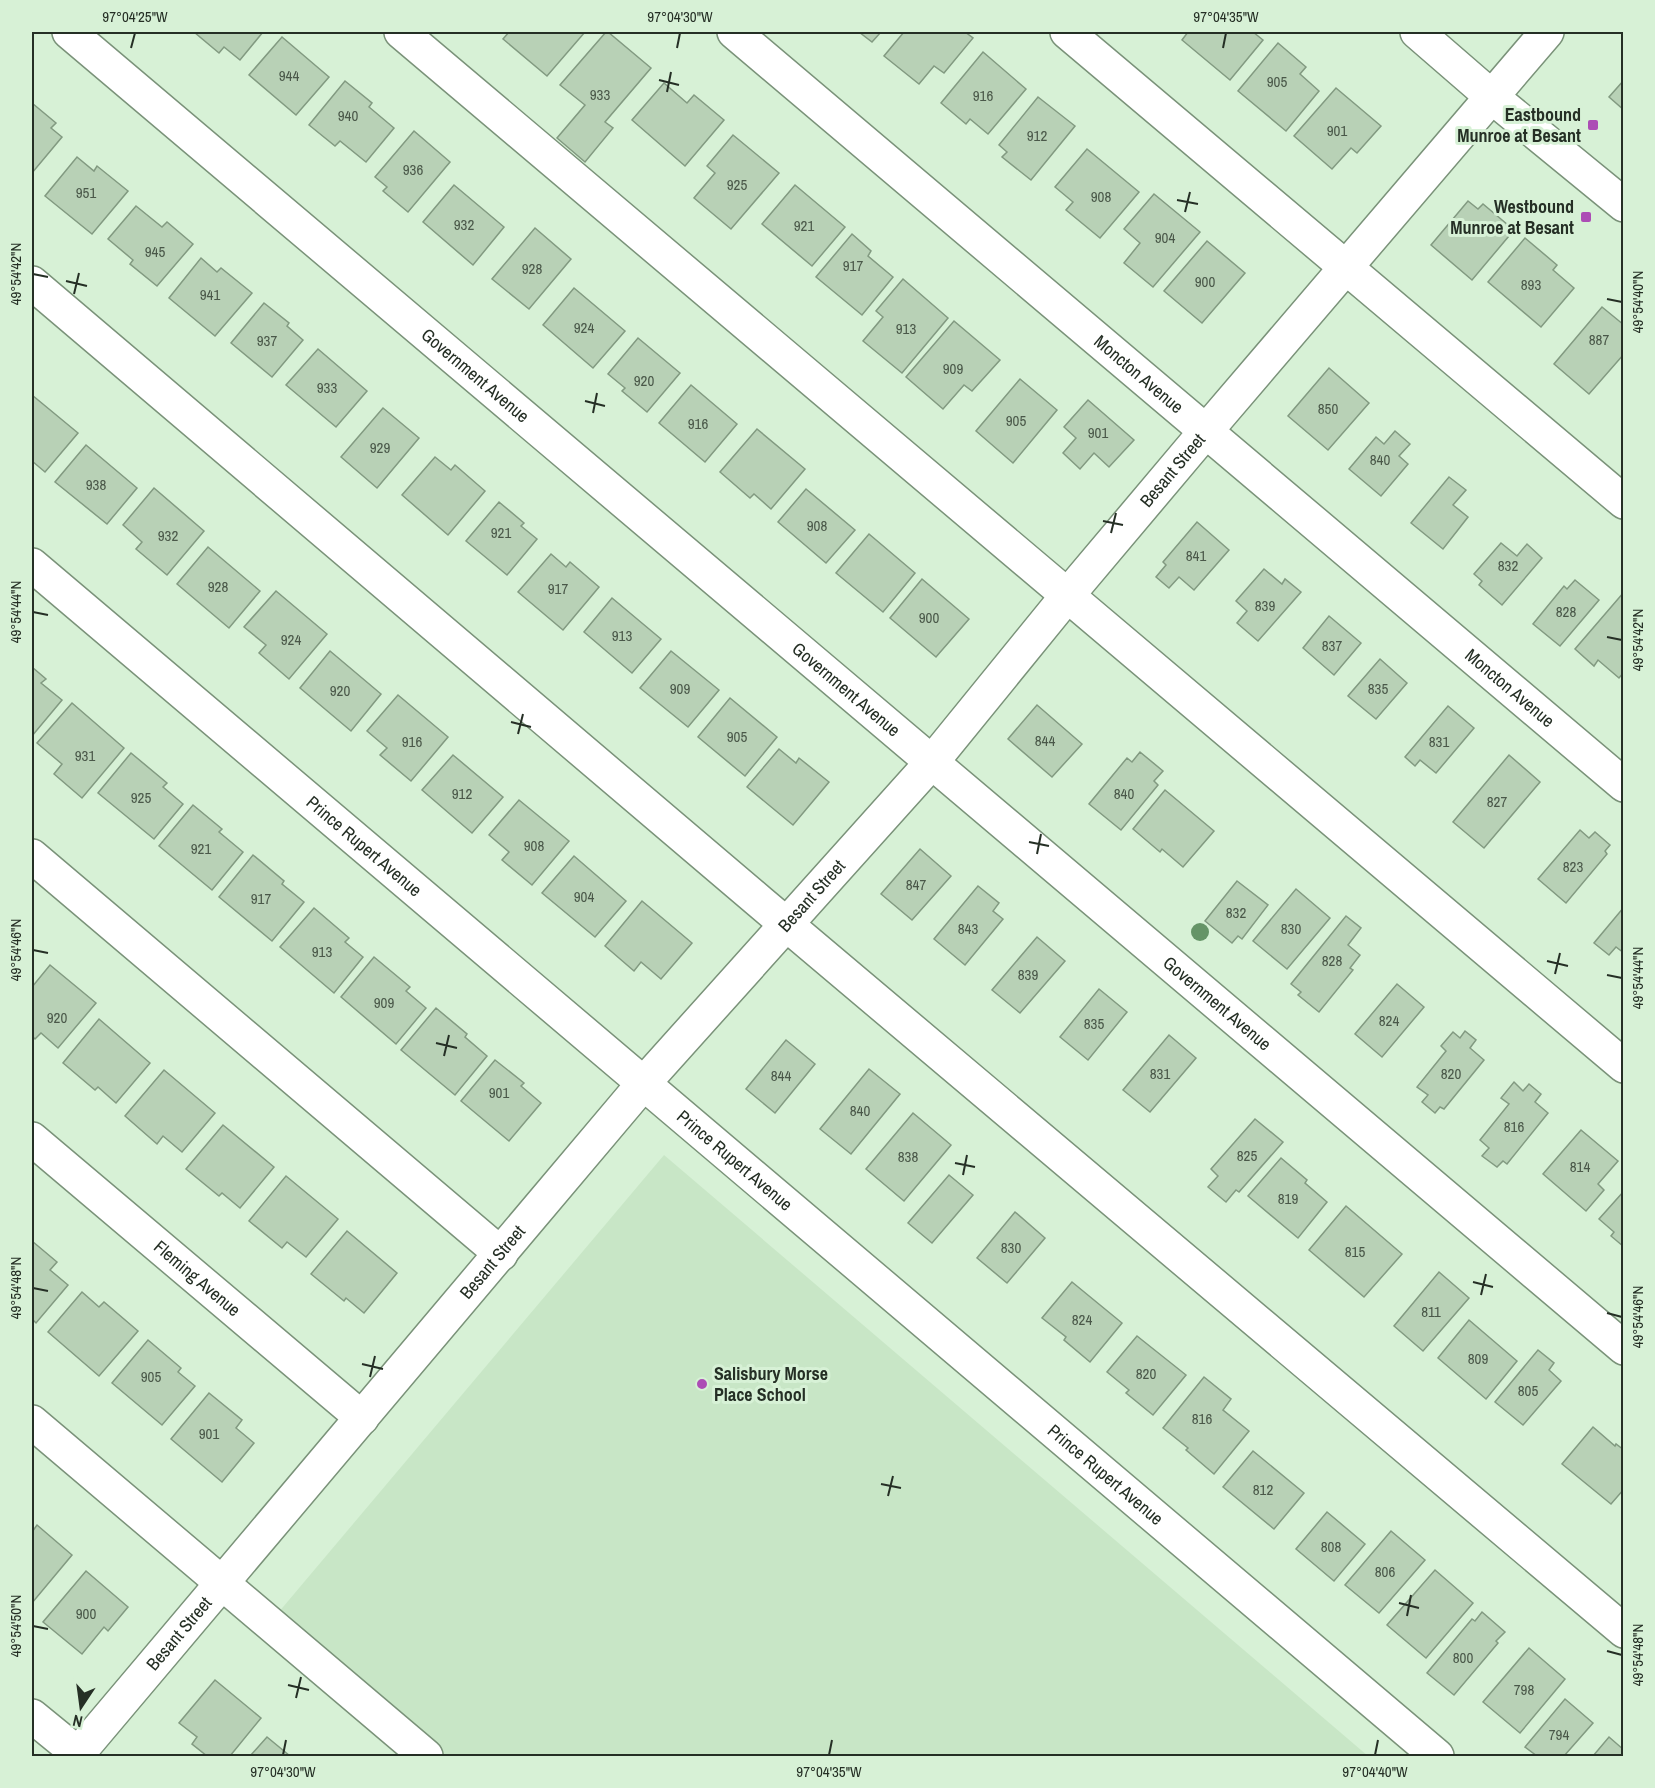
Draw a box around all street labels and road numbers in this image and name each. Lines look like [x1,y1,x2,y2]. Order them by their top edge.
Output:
street label: Government Avenue [416,322,535,428]
street label: Moncton Avenue [1089,329,1189,419]
street label: Besant Street [1134,428,1211,512]
street label: Government Avenue [787,636,906,742]
street label: Moncton Avenue [1460,643,1560,733]
street label: Prince Rupert Avenue [301,790,427,902]
street label: Besant Street [772,854,851,937]
street label: Government Avenue [1158,950,1277,1056]
street label: Prince Rupert Avenue [672,1104,798,1216]
street label: Besant Street [454,1220,531,1304]
street label: Fleming Avenue [149,1234,246,1322]
street label: Prince Rupert Avenue [1042,1418,1169,1531]
street label: Besant Street [140,1591,217,1676]

